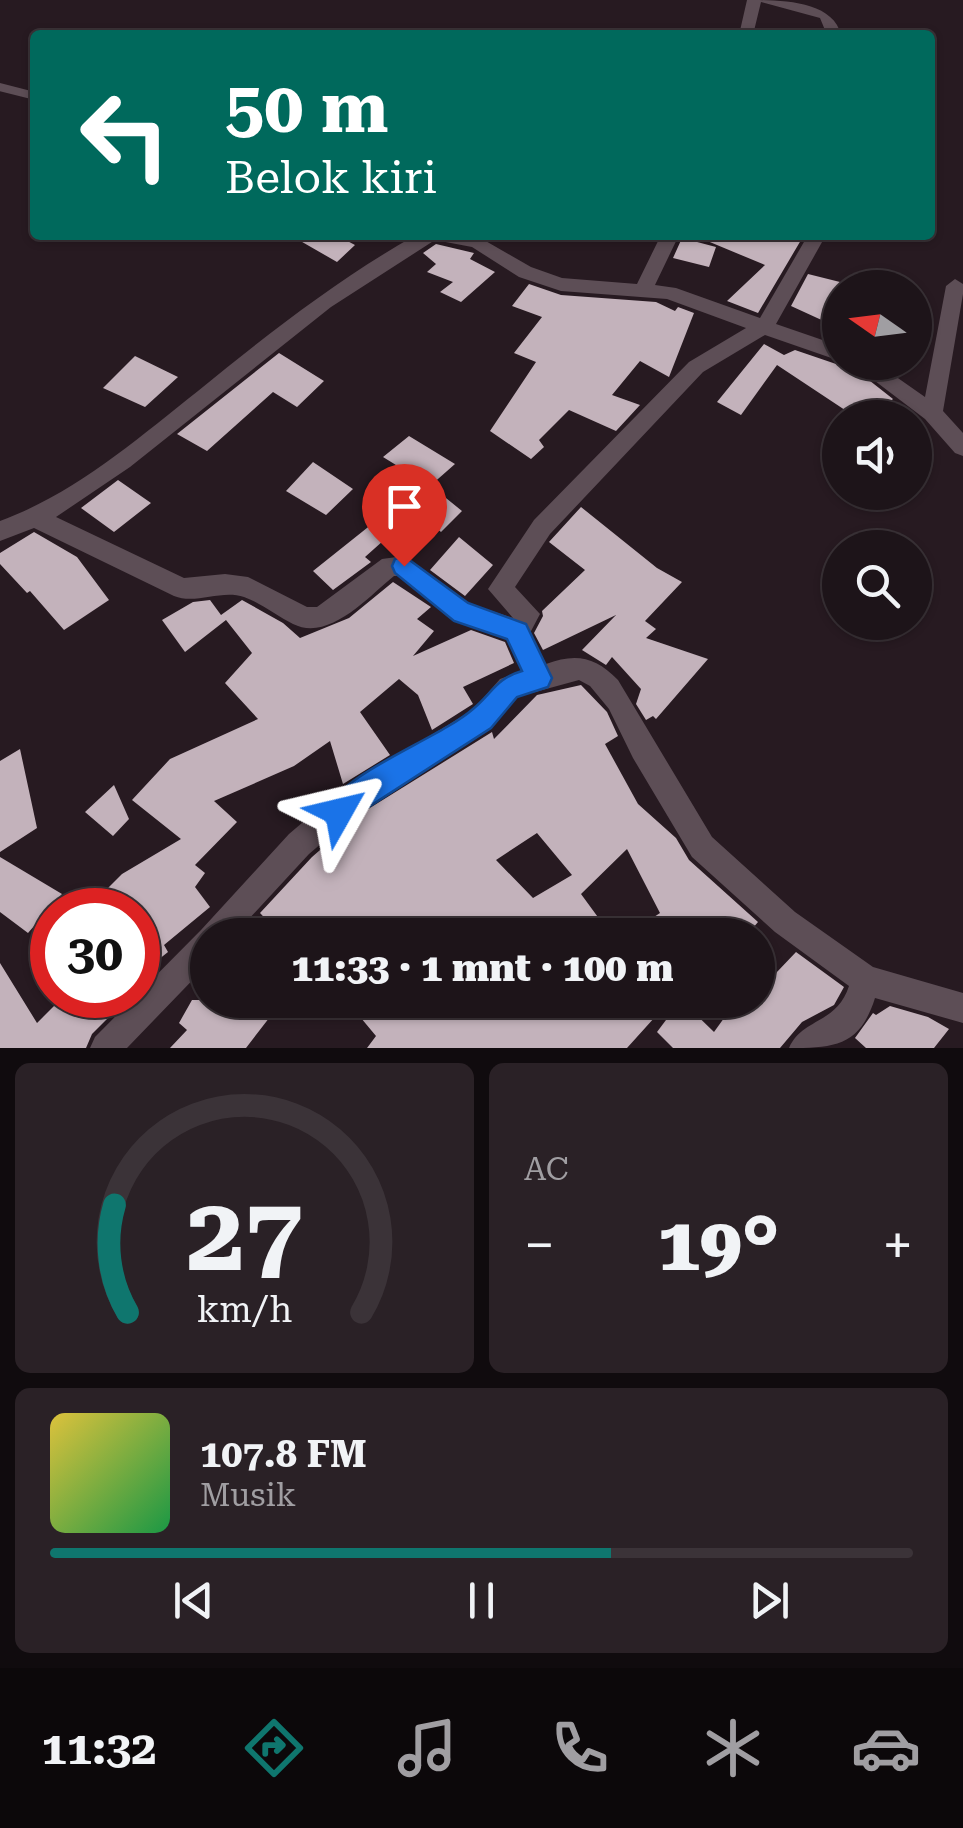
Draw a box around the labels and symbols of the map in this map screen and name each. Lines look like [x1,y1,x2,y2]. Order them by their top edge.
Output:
north arrow [822,270,932,380]
pin [362,464,447,567]
position arrow [287,760,391,864]
speed limit sign: 30 [30,888,160,1018]

